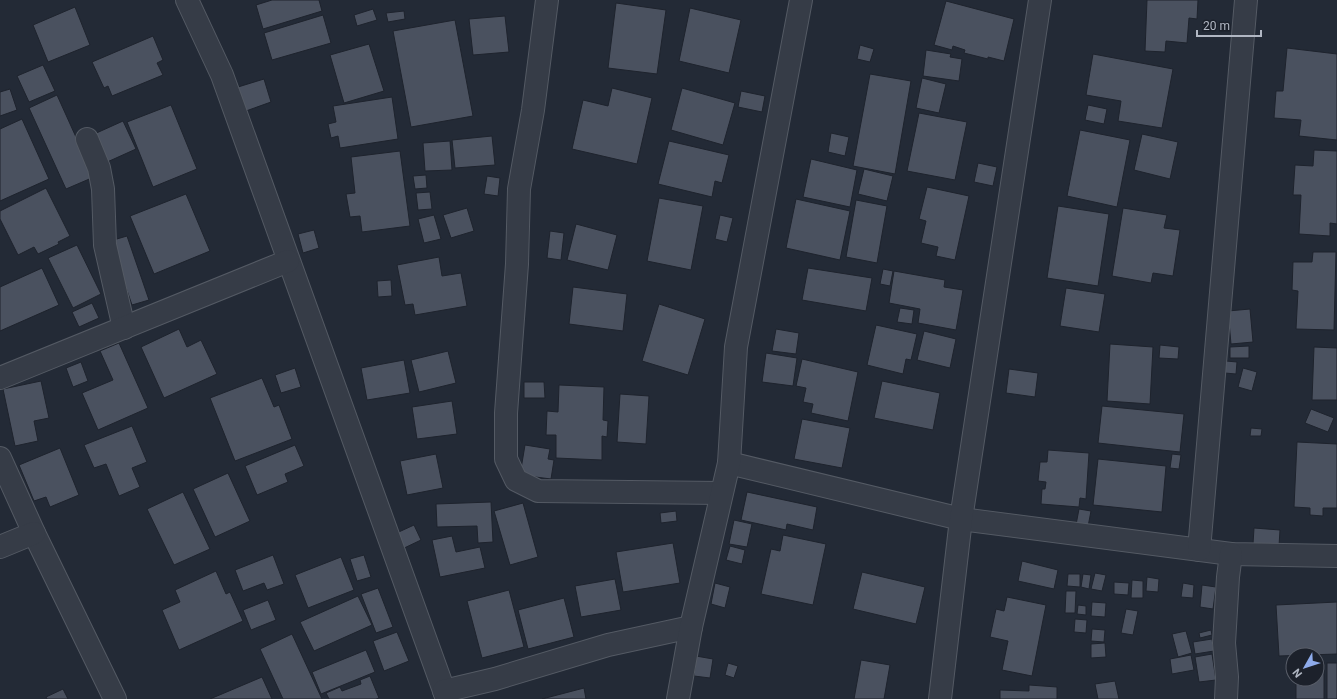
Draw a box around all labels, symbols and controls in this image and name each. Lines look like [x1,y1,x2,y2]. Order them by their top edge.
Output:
scale bar [1197,12,1261,38]
text: 20 m [1203,19,1230,33]
north arrow [1285,647,1325,687]
text: N [1290,666,1305,680]

